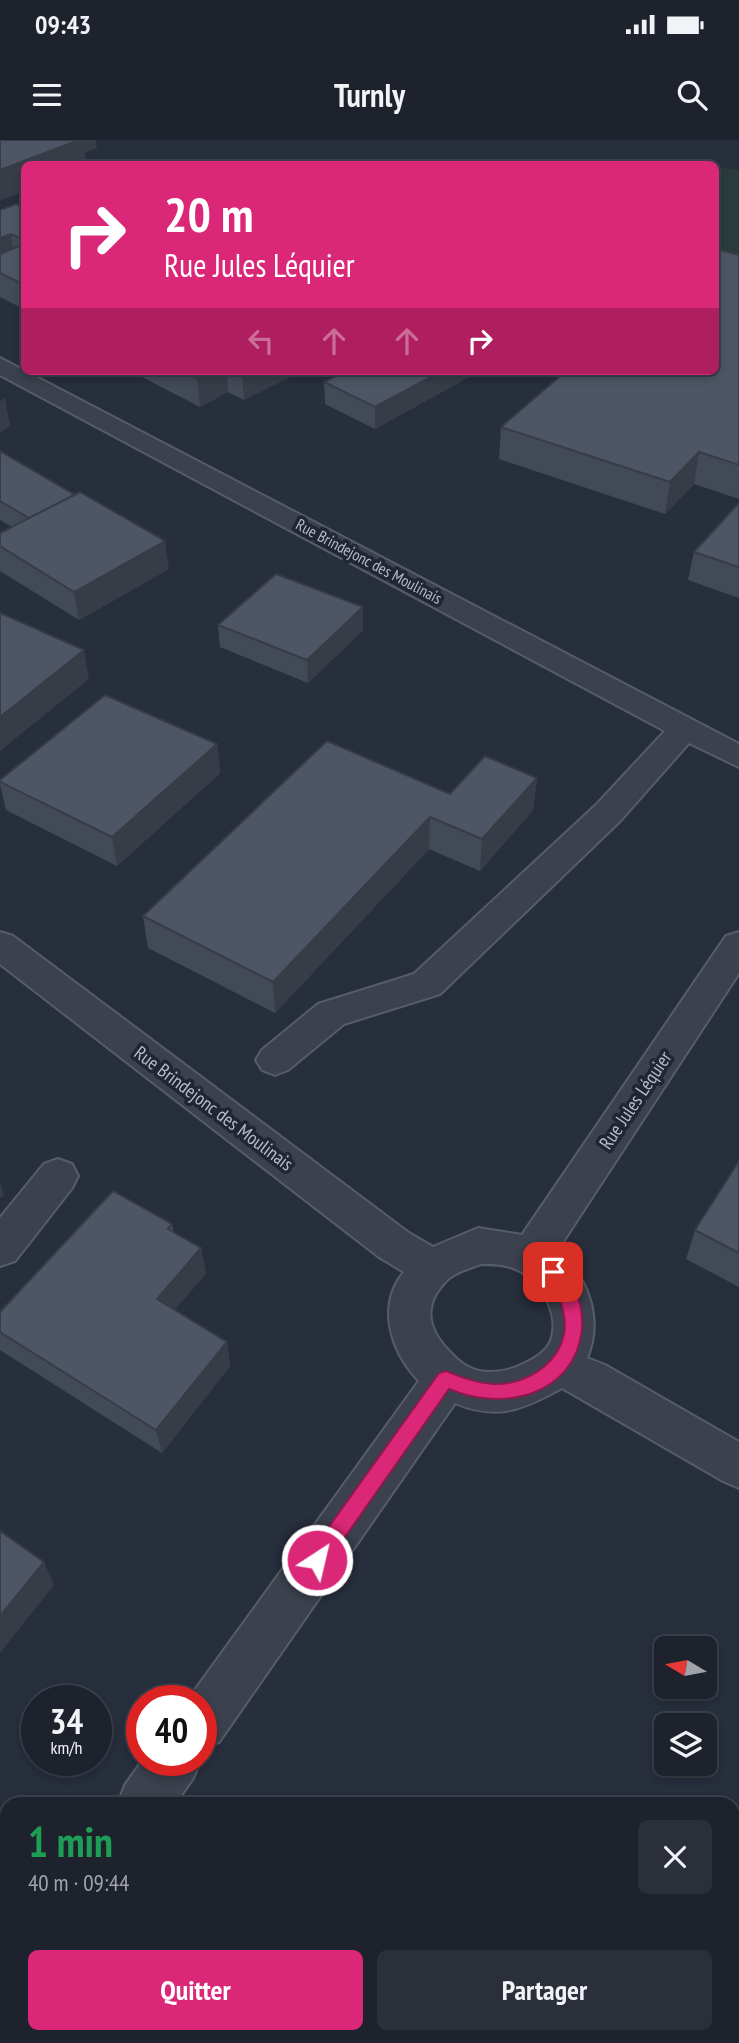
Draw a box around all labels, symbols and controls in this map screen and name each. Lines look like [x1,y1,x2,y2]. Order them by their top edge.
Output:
text: 09:43 [35,8,91,41]
text: Turnly [334,74,405,116]
icon: menu [28,76,66,114]
icon: search [673,76,711,114]
text: 20 m [164,182,253,246]
icon: right [49,189,140,280]
text: Rue Jules Léquier [164,244,355,286]
icon: left [242,322,280,360]
icon: ahead [315,322,353,360]
icon: ahead [388,322,426,360]
icon: right [461,322,499,360]
street label: Rue Brindejonc des Moulinais [293,514,445,608]
street label: Rue Brindejonc des Moulinais [130,1040,298,1176]
street label: Rue Jules Léquier [593,1046,677,1154]
pin [523,1242,583,1302]
icon: arrive [534,1253,572,1291]
position arrow [280,1523,354,1597]
north arrow [654,1636,718,1699]
map controls [654,1636,717,1776]
speed limit sign: 40 [126,1685,217,1776]
text: 34 [50,1698,83,1744]
button: layers [654,1713,717,1776]
text: km/h [51,1736,82,1759]
text: 1 min [28,1814,113,1869]
button: close [638,1820,712,1894]
text: 40 m · 09:44 [28,1868,129,1897]
button: Quitter [28,1950,363,2030]
button: Partager [377,1950,712,2030]

